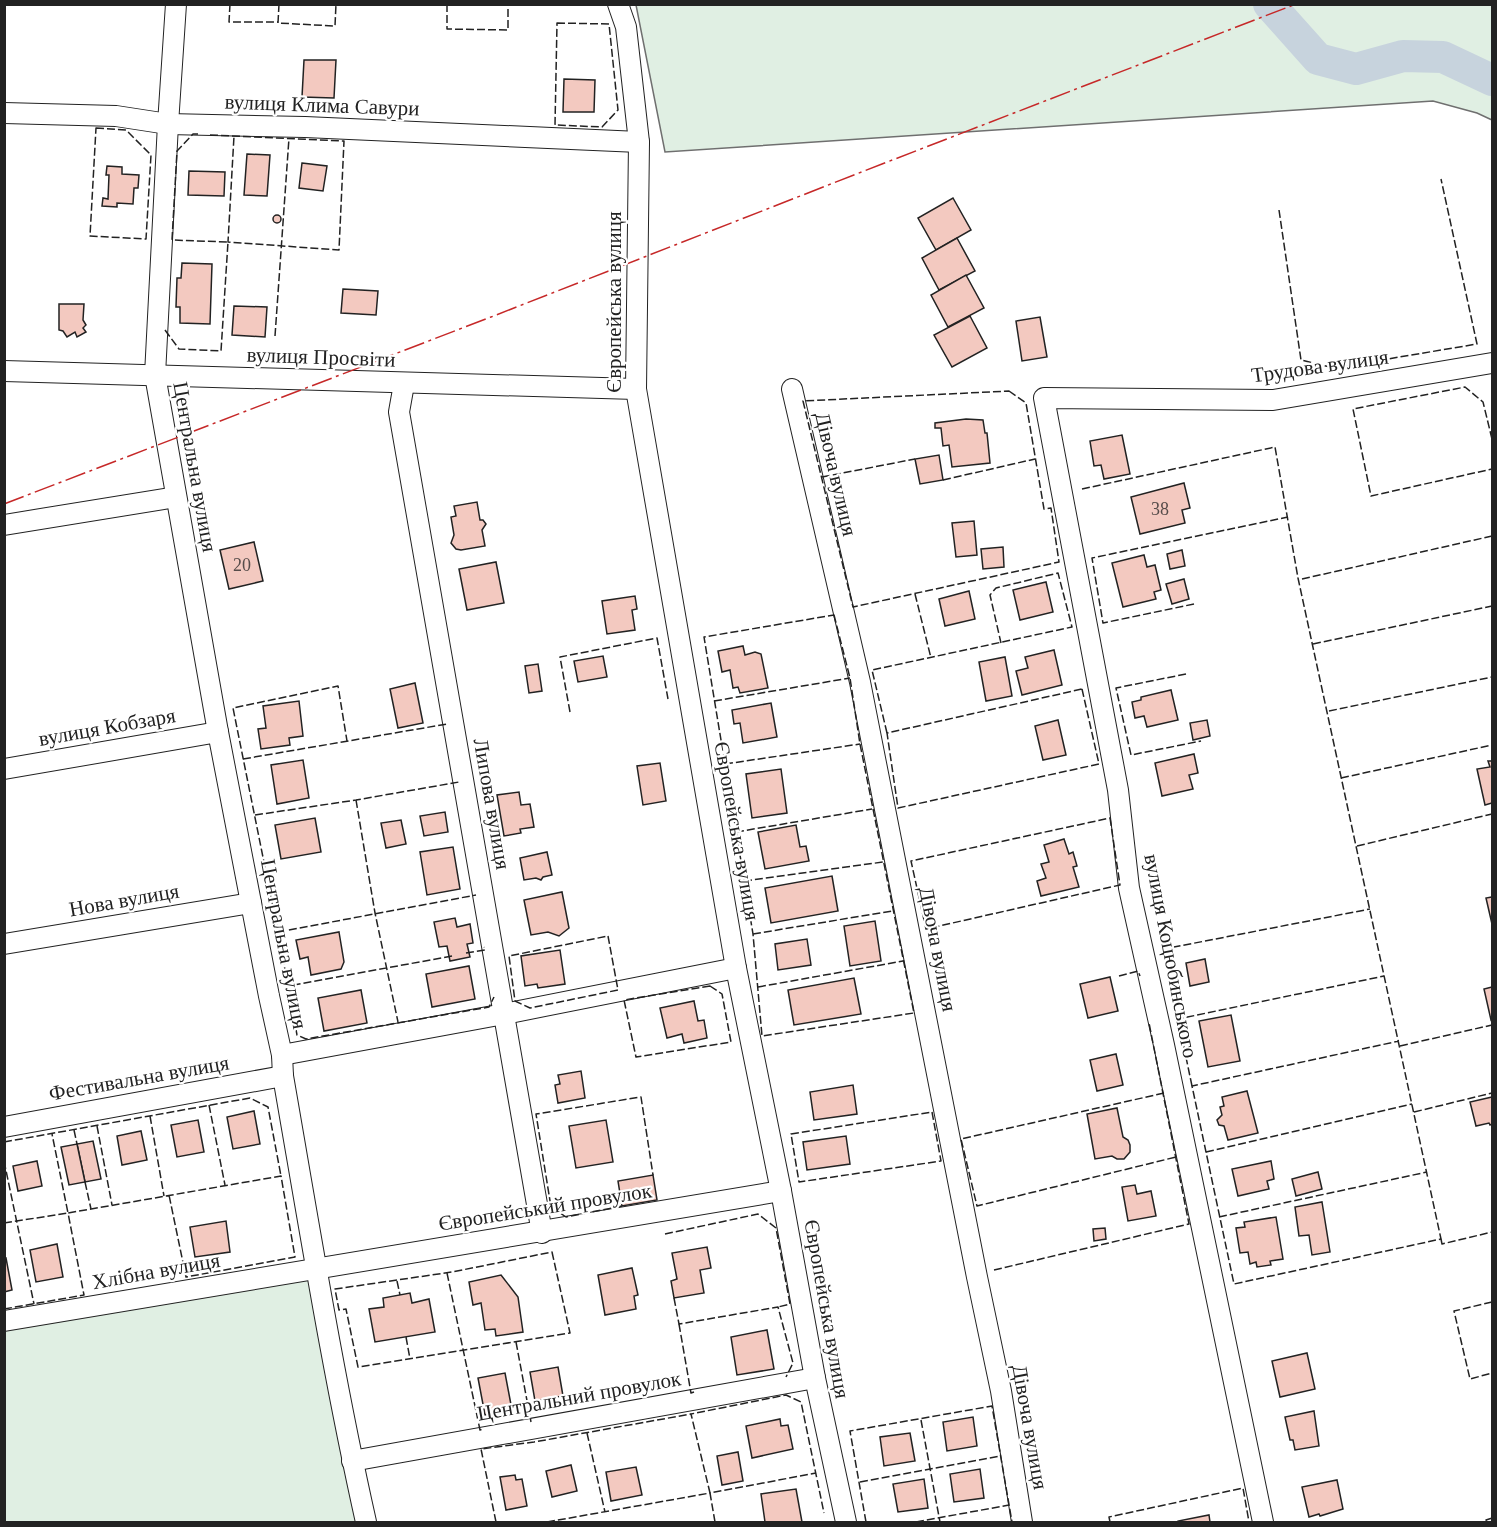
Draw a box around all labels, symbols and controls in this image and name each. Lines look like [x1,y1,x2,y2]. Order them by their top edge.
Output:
street label: вулиця Клима Савури [224,90,420,120]
street label: Європейська вулиця [602,211,626,393]
street label: вулиця Просвіти [246,342,396,372]
street label: Трудова вулиця [1250,344,1390,388]
street label: Центральна вулиця [168,380,222,554]
street label: Дівоча вулиця [810,410,862,539]
house number: 38 [1151,499,1169,519]
house number: 20 [233,555,251,575]
street label: вулиця Кобзаря [37,703,178,751]
street label: Липова вулиця [469,737,515,872]
street label: Європейська вулиця [709,740,765,923]
street label: вулиця Коцюбинського [1139,852,1203,1060]
street label: Центральна вулиця [256,857,312,1031]
street label: Нова вулиця [67,878,181,921]
street label: Дівоча вулиця [914,885,962,1014]
street label: Фестивальна вулиця [47,1050,231,1106]
street label: Європейський провулок [437,1178,654,1236]
street label: Європейська вулиця [799,1218,855,1401]
street label: Хлібна вулиця [90,1248,222,1294]
street label: Дівоча вулиця [1007,1363,1053,1492]
street label: Центральний провулок [475,1366,683,1426]

